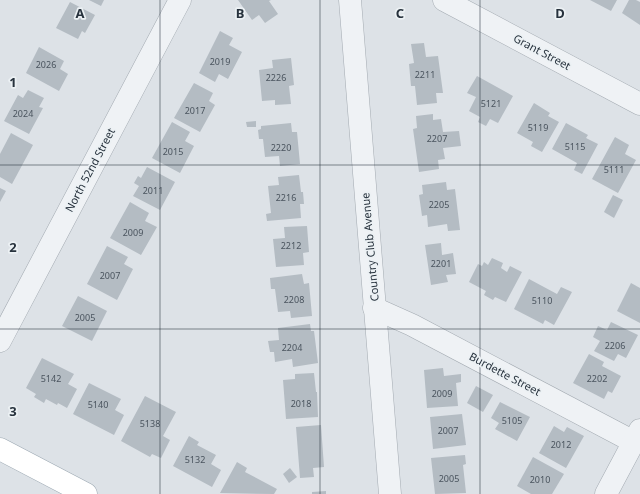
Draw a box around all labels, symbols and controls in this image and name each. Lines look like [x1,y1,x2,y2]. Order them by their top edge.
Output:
text: A [76,4,85,22]
text: B [236,4,244,22]
text: C [396,4,404,22]
text: D [555,4,565,22]
street label: Grant Street [511,30,574,73]
house number: 2019 [210,55,230,68]
house number: 2026 [36,58,56,71]
house number: 2211 [415,68,435,81]
house number: 2226 [266,71,286,84]
text: 1 [9,73,17,91]
house number: 5121 [481,97,501,110]
house number: 2017 [185,104,205,117]
house number: 2024 [13,107,33,120]
house number: 5119 [528,121,548,134]
street label: North 52nd Street [61,125,118,214]
house number: 2207 [427,132,447,145]
house number: 5115 [565,140,585,153]
house number: 2220 [271,141,291,154]
house number: 2015 [163,145,183,158]
house number: 5111 [604,163,624,176]
house number: 2011 [143,184,163,197]
house number: 2216 [276,191,296,204]
street label: Country Club Avenue [357,192,382,302]
house number: 2205 [429,198,449,211]
house number: 2009 [123,226,143,239]
text: 2 [9,238,17,256]
house number: 2212 [281,239,301,252]
house number: 2201 [431,257,451,270]
house number: 2007 [100,269,120,282]
house number: 2208 [284,293,304,306]
house number: 5110 [532,294,552,307]
house number: 2005 [75,311,95,324]
house number: 2206 [605,339,625,352]
house number: 2204 [282,341,302,354]
street label: Burdette Street [467,348,544,399]
house number: 5142 [41,372,61,385]
house number: 2202 [587,372,607,385]
house number: 2009 [432,387,452,400]
house number: 2018 [291,397,311,410]
house number: 5140 [88,398,108,411]
text: 3 [9,402,17,420]
house number: 5105 [502,414,522,427]
house number: 5138 [140,417,160,430]
house number: 2007 [438,424,458,437]
house number: 2012 [551,438,571,451]
house number: 5132 [185,453,205,466]
house number: 2005 [439,472,459,485]
house number: 2010 [530,473,550,486]

